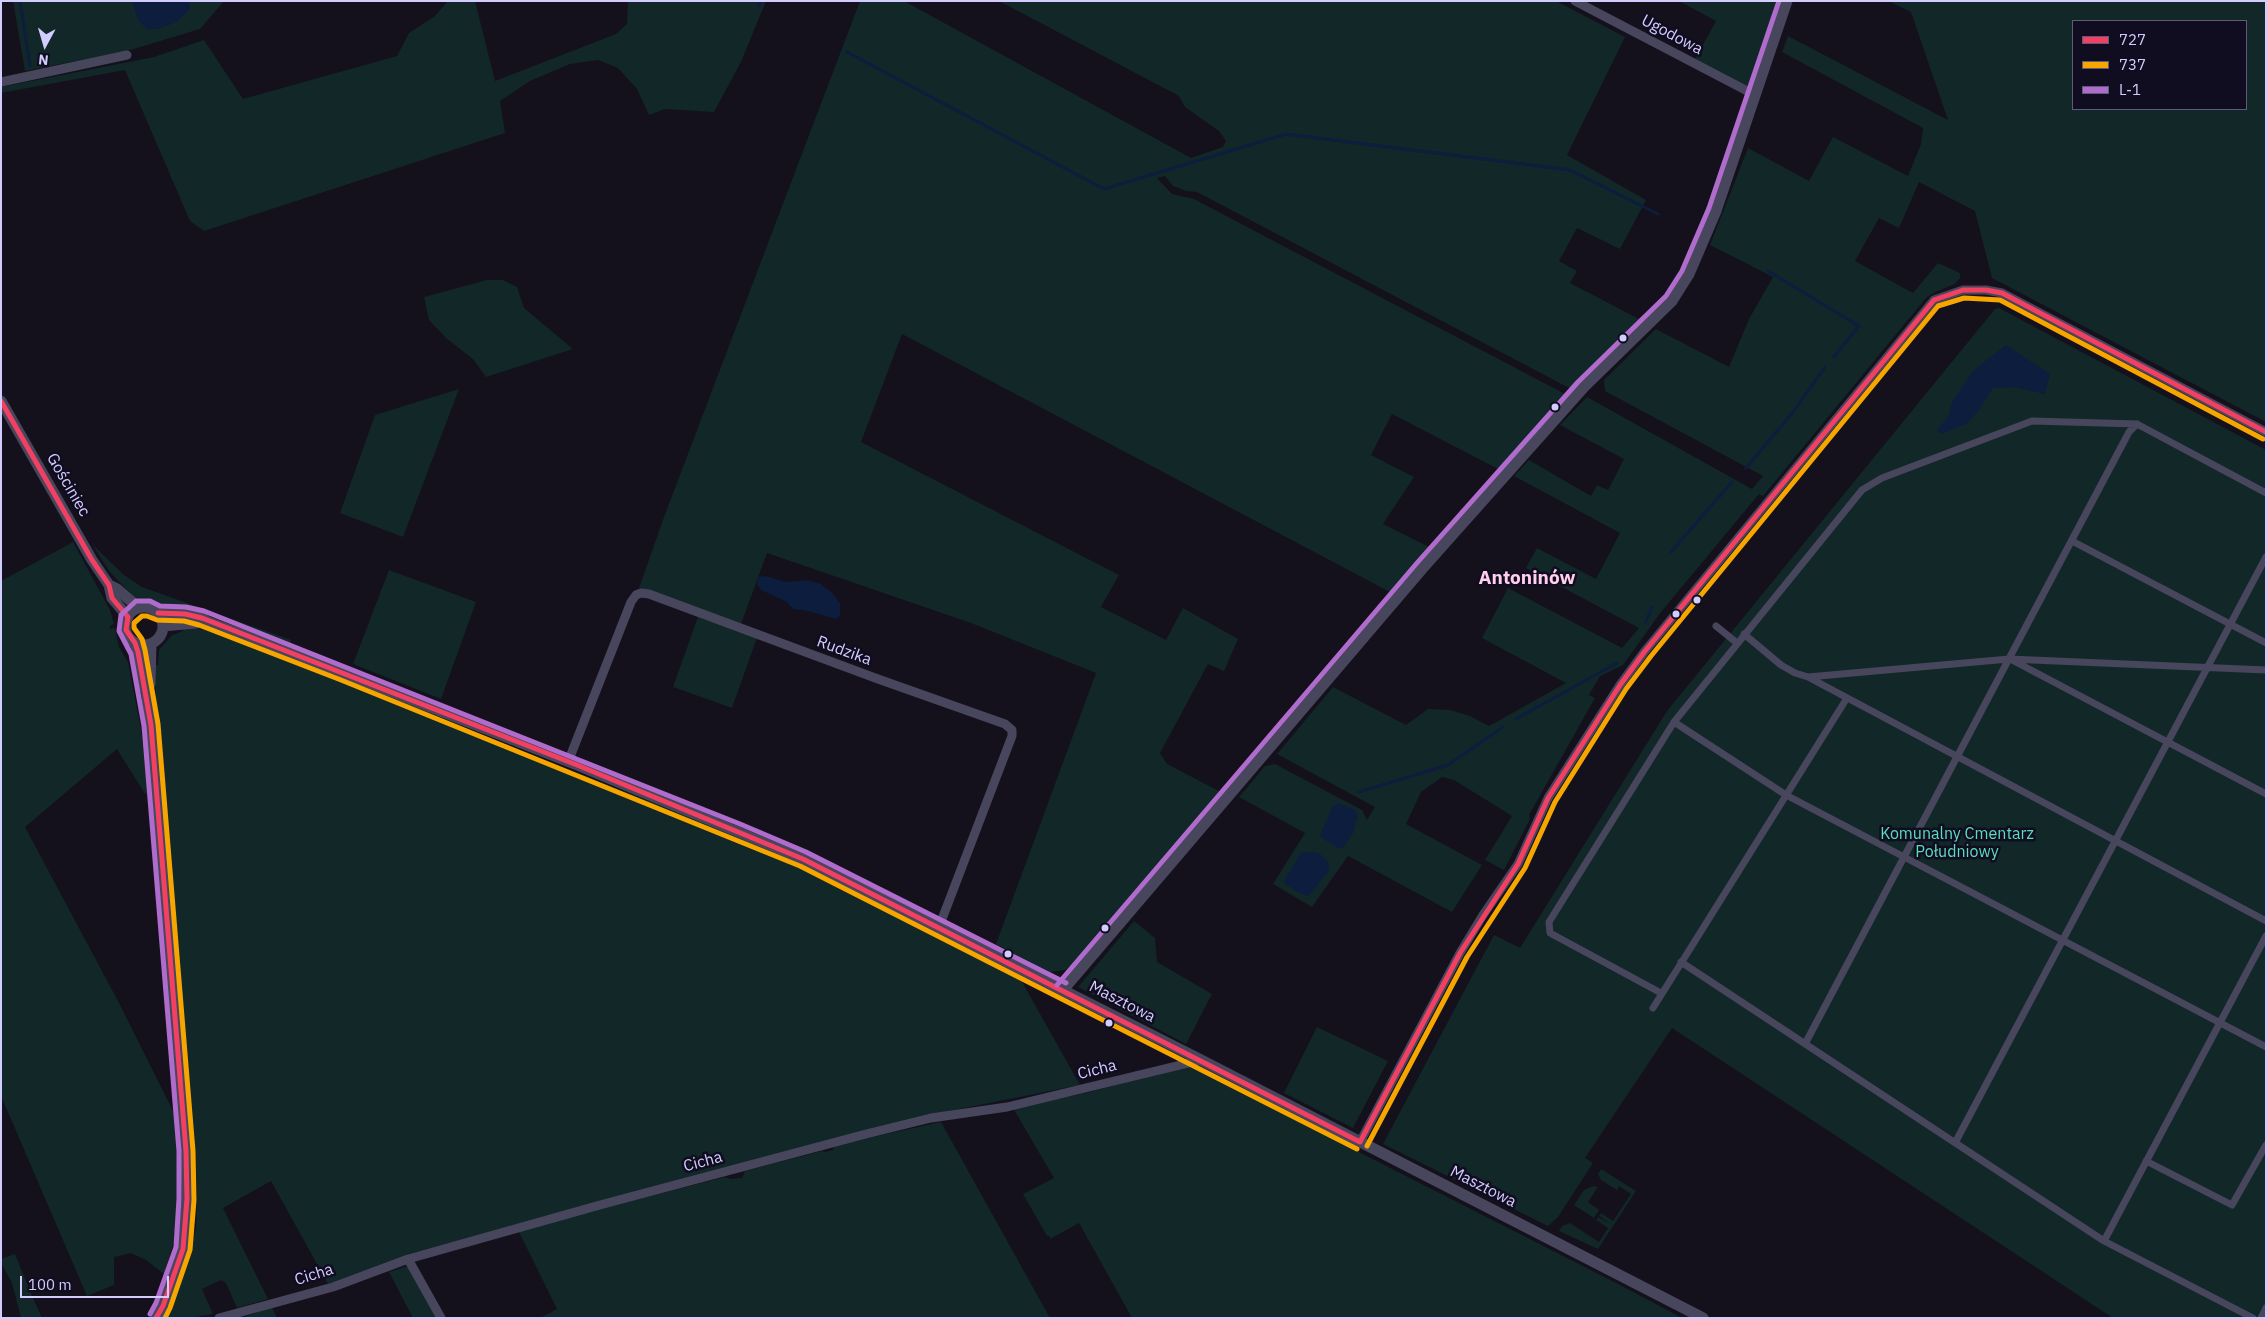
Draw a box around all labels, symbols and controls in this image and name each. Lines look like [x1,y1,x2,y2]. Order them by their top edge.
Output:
street label: Ugodowa [1638,11,1706,59]
north arrow [20,20,70,70]
legend [2072,20,2247,110]
text: 727 [2119,30,2146,49]
text: N [37,50,49,69]
text: 737 [2119,55,2146,74]
text: L-1 [2119,80,2141,99]
unlabelled marker [1618,333,1628,343]
unlabelled marker [1550,402,1560,412]
street label: Gościniec [42,450,94,520]
district label: Antoninów [1479,568,1575,590]
unlabelled marker [1692,595,1702,605]
unlabelled marker [1671,609,1681,619]
street label: Rudzika [814,632,874,670]
park label: Komunalny Cmentarz Południowy [1880,824,2034,862]
unlabelled marker [1100,923,1110,933]
unlabelled marker [1003,949,1013,959]
street label: Masztowa [1086,977,1158,1027]
unlabelled marker [1104,1018,1114,1028]
street label: Cicha [1075,1056,1119,1084]
street label: Cicha [681,1148,725,1176]
street label: Masztowa [1447,1162,1519,1212]
street label: Cicha [292,1260,336,1290]
scale bar [22,1266,171,1298]
text: 100 m [28,1275,72,1294]

